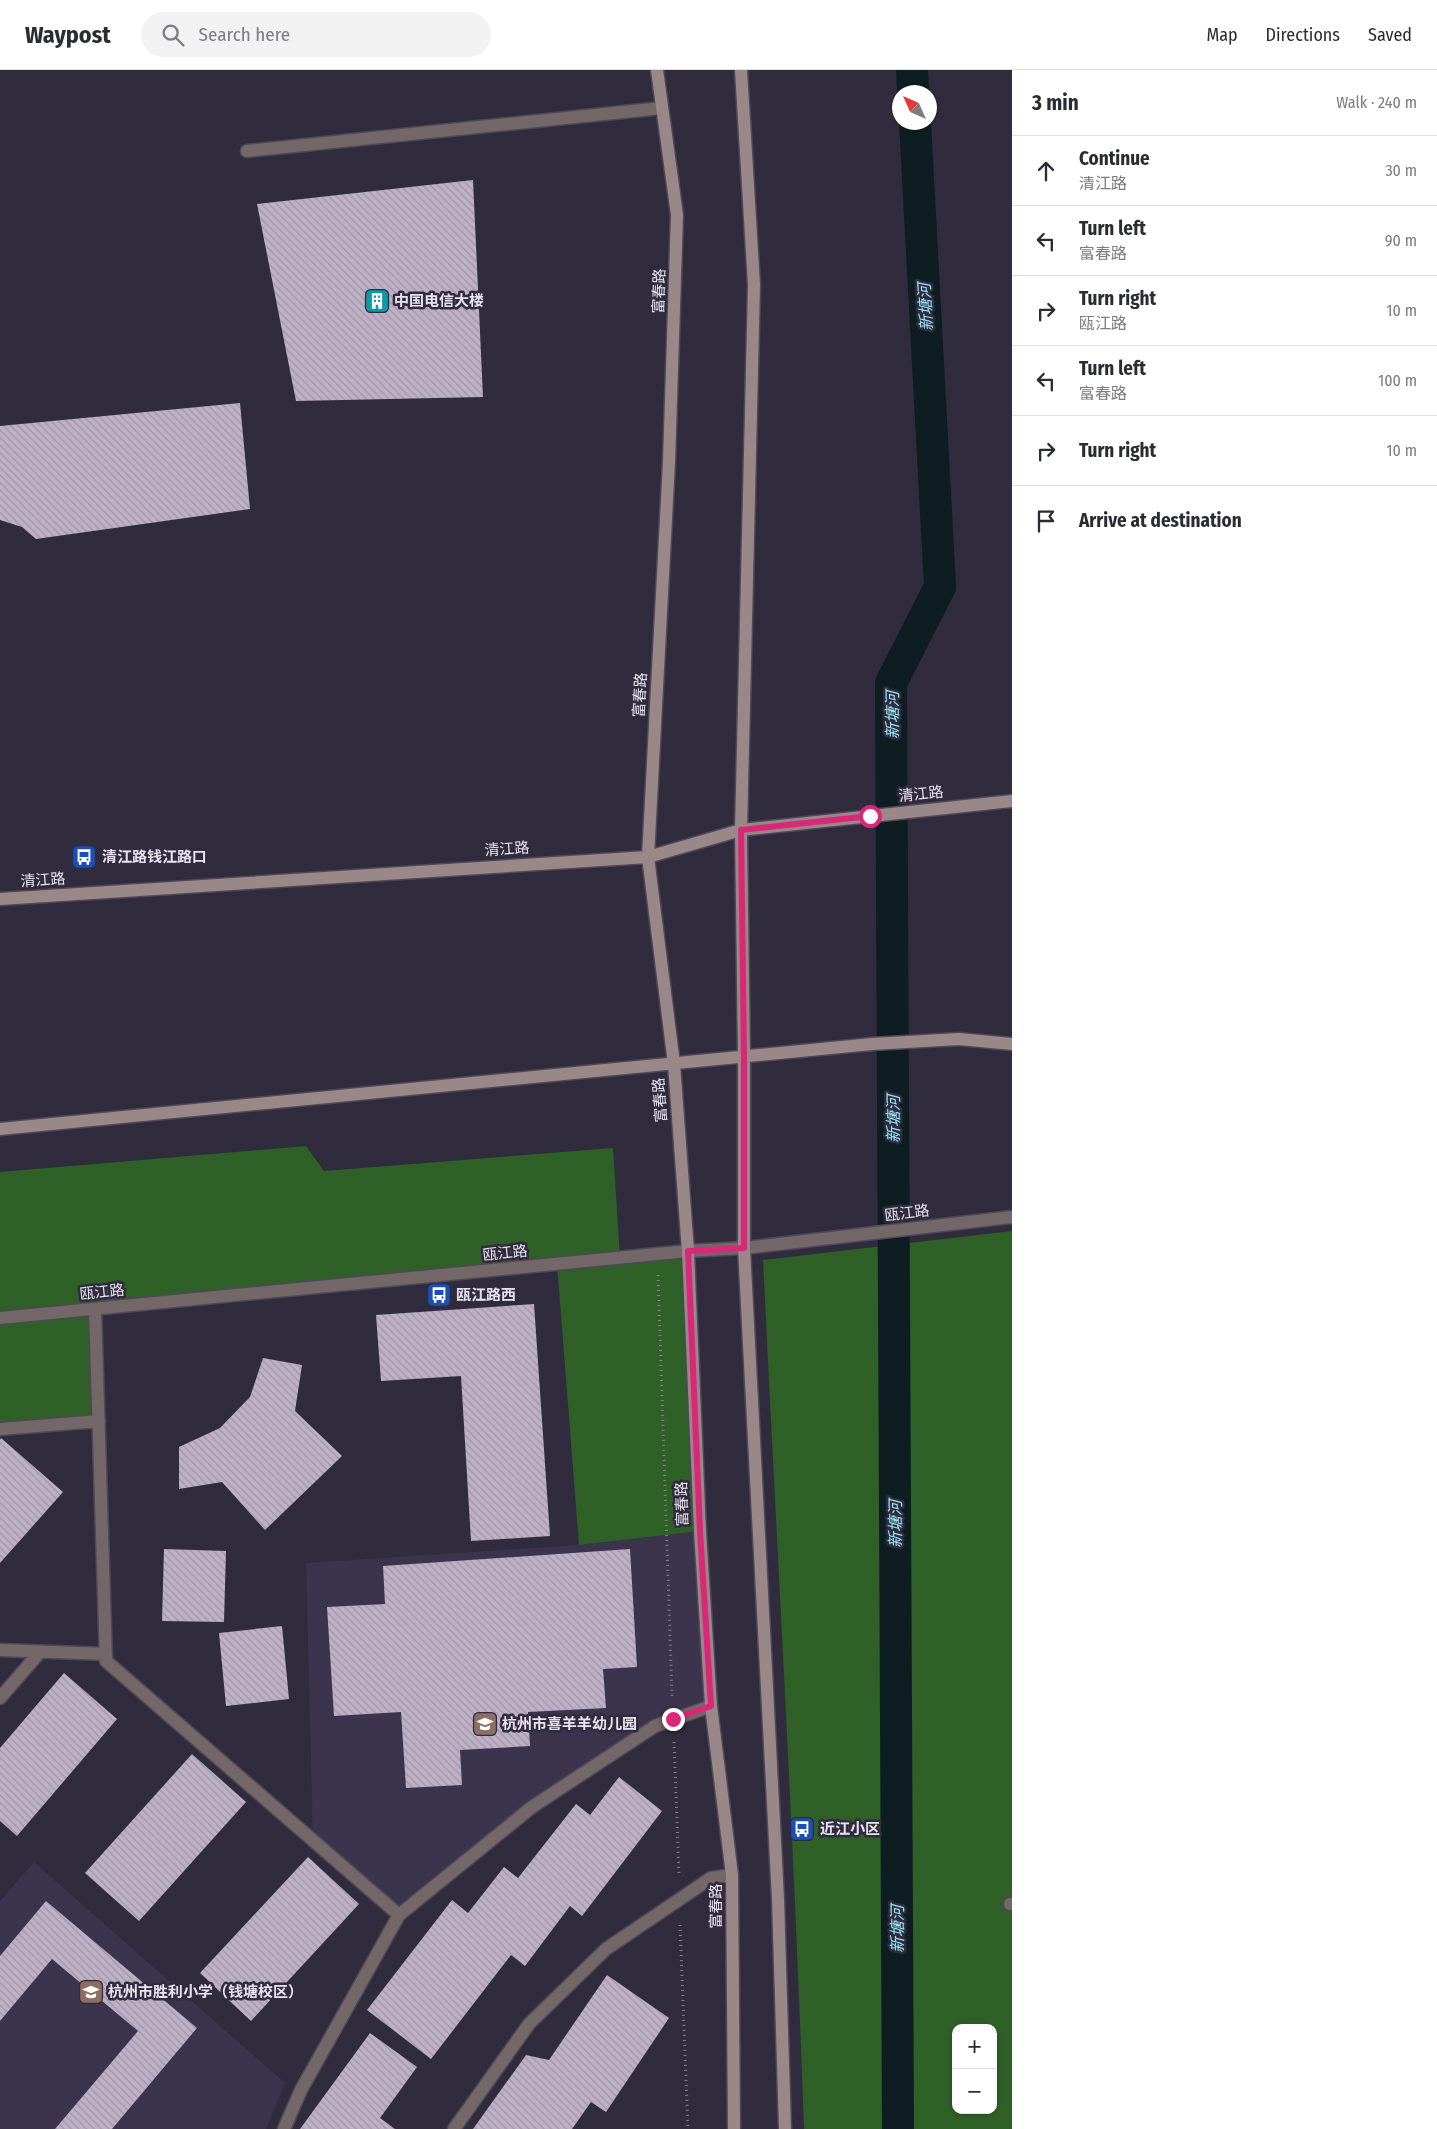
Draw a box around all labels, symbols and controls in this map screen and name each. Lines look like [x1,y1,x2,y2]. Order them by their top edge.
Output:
search box [141,12,491,57]
text: Waypost [25,21,111,49]
icon: search [159,21,187,49]
text: Search here [199,23,290,46]
text: Map [1206,24,1238,46]
text: Directions [1266,24,1340,46]
text: Saved [1368,24,1412,46]
north arrow [892,85,937,130]
text: 3 min [1032,90,1079,116]
text: Walk · 240 m [1336,93,1417,112]
text: Continue [1079,147,1150,170]
icon: ahead [1032,157,1060,185]
text: 30 m [1385,161,1417,180]
text: 清江路 [1079,174,1127,193]
text: Turn left [1079,217,1146,240]
icon: left [1032,227,1060,255]
text: 90 m [1385,231,1417,250]
text: 富春路 [1079,244,1127,263]
street label: 富春路 [649,268,669,314]
water label: 新塘河 [915,280,936,331]
text: Turn right [1079,287,1156,310]
building icon: 中国电信大楼 [364,288,390,314]
place label: 中国电信大楼 [394,292,484,310]
icon: right [1032,297,1060,325]
text: 10 m [1386,301,1417,320]
text: 瓯江路 [1079,314,1127,333]
text: Turn left [1079,357,1146,380]
icon: left [1032,367,1060,395]
text: 100 m [1378,371,1417,390]
text: 富春路 [1079,384,1127,403]
icon: right [1032,437,1060,465]
text: Turn right [1079,439,1156,462]
text: 10 m [1386,441,1417,460]
icon: arrive [1032,507,1060,535]
text: Arrive at destination [1079,509,1242,532]
street label: 富春路 [630,672,650,718]
water label: 新塘河 [883,688,902,739]
street label: 清江路 [898,783,944,805]
route start [859,805,882,828]
street label: 清江路 [484,838,530,860]
bus stop icon: 清江路钱江路口 [71,844,97,870]
place label: 清江路钱江路口 [102,848,207,866]
street label: 清江路 [20,869,66,891]
street label: 富春路 [649,1077,671,1123]
water label: 新塘河 [884,1092,903,1143]
street label: 瓯江路 [884,1201,930,1225]
street label: 瓯江路 [482,1242,528,1264]
street label: 瓯江路 [79,1281,125,1303]
bus stop icon: 瓯江路西 [426,1282,452,1308]
place label: 瓯江路西 [456,1286,516,1304]
street label: 富春路 [672,1481,692,1527]
water label: 新塘河 [886,1497,905,1548]
route end [662,1708,685,1731]
school or university icon: 杭州市喜羊羊幼儿园 [472,1711,498,1737]
place label: 杭州市喜羊羊幼儿园 [502,1715,637,1733]
bus stop icon: 近江小区 [789,1816,815,1842]
place label: 近江小区 [820,1820,880,1838]
street label: 富春路 [707,1883,725,1929]
water label: 新塘河 [888,1902,907,1953]
school or university icon: 杭州市胜利小学（钱塘校区） [78,1979,104,2005]
place label: 杭州市胜利小学（钱塘校区） [108,1983,303,2001]
map controls [952,2024,997,2114]
button: + [952,2024,997,2069]
button: − [952,2069,997,2114]

